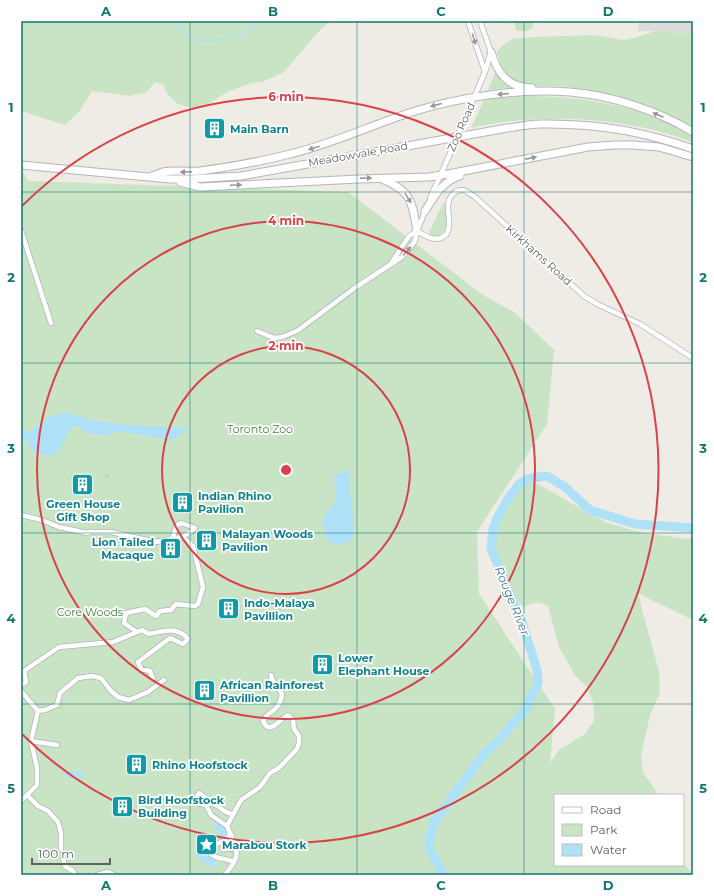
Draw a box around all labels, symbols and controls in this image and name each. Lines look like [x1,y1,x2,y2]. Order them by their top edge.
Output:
text: A [100,3,112,19]
text: B [268,3,278,19]
text: C [436,3,446,19]
text: D [603,3,614,19]
one-way arrow [471,34,477,46]
text: 6 min [268,89,304,104]
one-way arrow [497,90,509,97]
text: 1 [8,99,14,115]
text: 1 [700,99,706,115]
street label: Zoo Road [444,100,478,154]
one-way arrow [430,103,443,109]
one-way arrow [652,111,664,118]
building icon: Main Barn [201,116,227,142]
place label: Main Barn [230,122,289,136]
street label: Meadowvale Road [307,138,409,170]
one-way arrow [307,145,319,151]
one-way arrow [525,154,537,160]
one-way arrow [180,168,192,175]
one-way arrow [360,175,372,182]
one-way arrow [230,182,242,189]
one-way arrow [404,192,411,204]
text: 4 min [268,213,304,228]
street label: Kirkhams Road [503,222,575,288]
one-way arrow [403,245,412,256]
text: 2 [7,269,15,285]
text: 2 [699,269,707,285]
text: 2 min [269,338,303,353]
park label: Toronto Zoo [227,422,293,436]
text: 3 [6,440,15,456]
text: 3 [698,440,707,456]
centre of rings [279,463,293,477]
building icon: Green House Gift Shop [70,471,96,497]
building icon: Indian Rhino Pavilion [170,489,196,515]
place label: Indian Rhino Pavilion [198,489,272,516]
place label: Green House Gift Shop [46,497,120,524]
building icon: Malayan Woods Pavilion [193,527,219,553]
place label: Malayan Woods Pavilion [222,527,313,554]
place label: Lion Tailed Macaque [92,535,154,562]
building icon: Lion Tailed Macaque [157,535,183,561]
water label: Rouge River [492,564,533,638]
building icon: Indo-Malaya Pavillion [216,596,242,622]
place label: Indo-Malaya Pavillion [244,596,315,623]
park label: Core Woods [57,605,124,619]
text: 4 [7,610,16,626]
text: 4 [699,610,708,626]
building icon: Lower Elephant House [309,651,335,677]
place label: Lower Elephant House [338,651,430,678]
building icon: African Rainforest Pavillion [192,678,218,704]
place label: African Rainforest Pavillion [219,678,324,705]
building icon: Rhino Hoofstock [124,752,150,778]
place label: Rhino Hoofstock [152,758,249,772]
text: 5 [7,780,15,796]
text: 5 [699,780,707,796]
building icon: Bird Hoofstock Building [110,793,136,819]
place label: Bird Hoofstock Building [138,793,225,820]
legend [554,794,684,866]
text: Road [590,802,621,817]
text: Park [590,822,618,837]
place icon: Marabou Stork [193,832,219,858]
place label: Marabou Stork [222,838,307,852]
scale bar [32,840,110,866]
text: Water [590,842,627,857]
text: 100 m [38,846,74,861]
text: A [100,877,112,893]
text: B [268,877,278,893]
text: C [436,877,446,893]
text: D [603,877,614,893]

